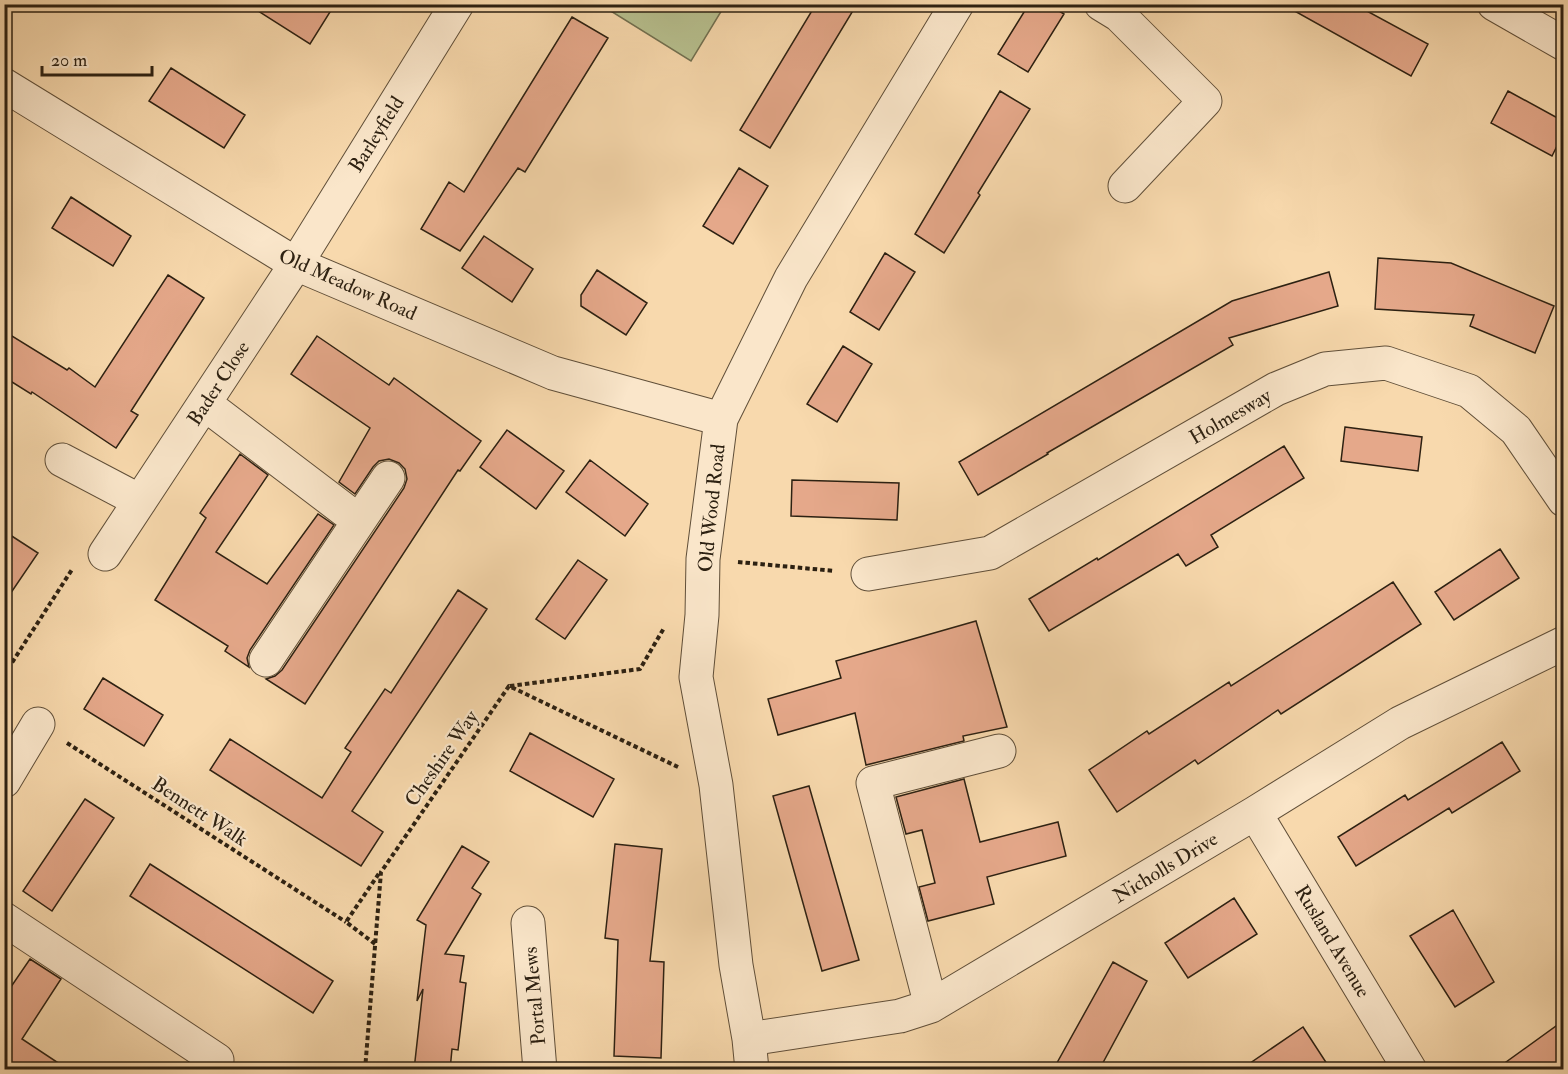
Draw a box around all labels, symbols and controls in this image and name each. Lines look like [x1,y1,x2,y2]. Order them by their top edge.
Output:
scale bar [42,39,152,77]
text: 20 m [51,49,87,72]
street label: Barleyfield [343,91,410,177]
street label: Old Meadow Road [275,243,421,326]
street label: Bader Close [182,336,255,430]
street label: Holmesway [1185,382,1277,450]
street label: Old Wood Road [692,442,731,573]
street label: Cheshire Way [399,704,484,811]
street label: Bennett Walk [147,771,253,852]
street label: Nicholls Drive [1108,826,1222,909]
street label: Rusland Avenue [1289,880,1376,1002]
street label: Portal Mews [518,946,551,1046]

